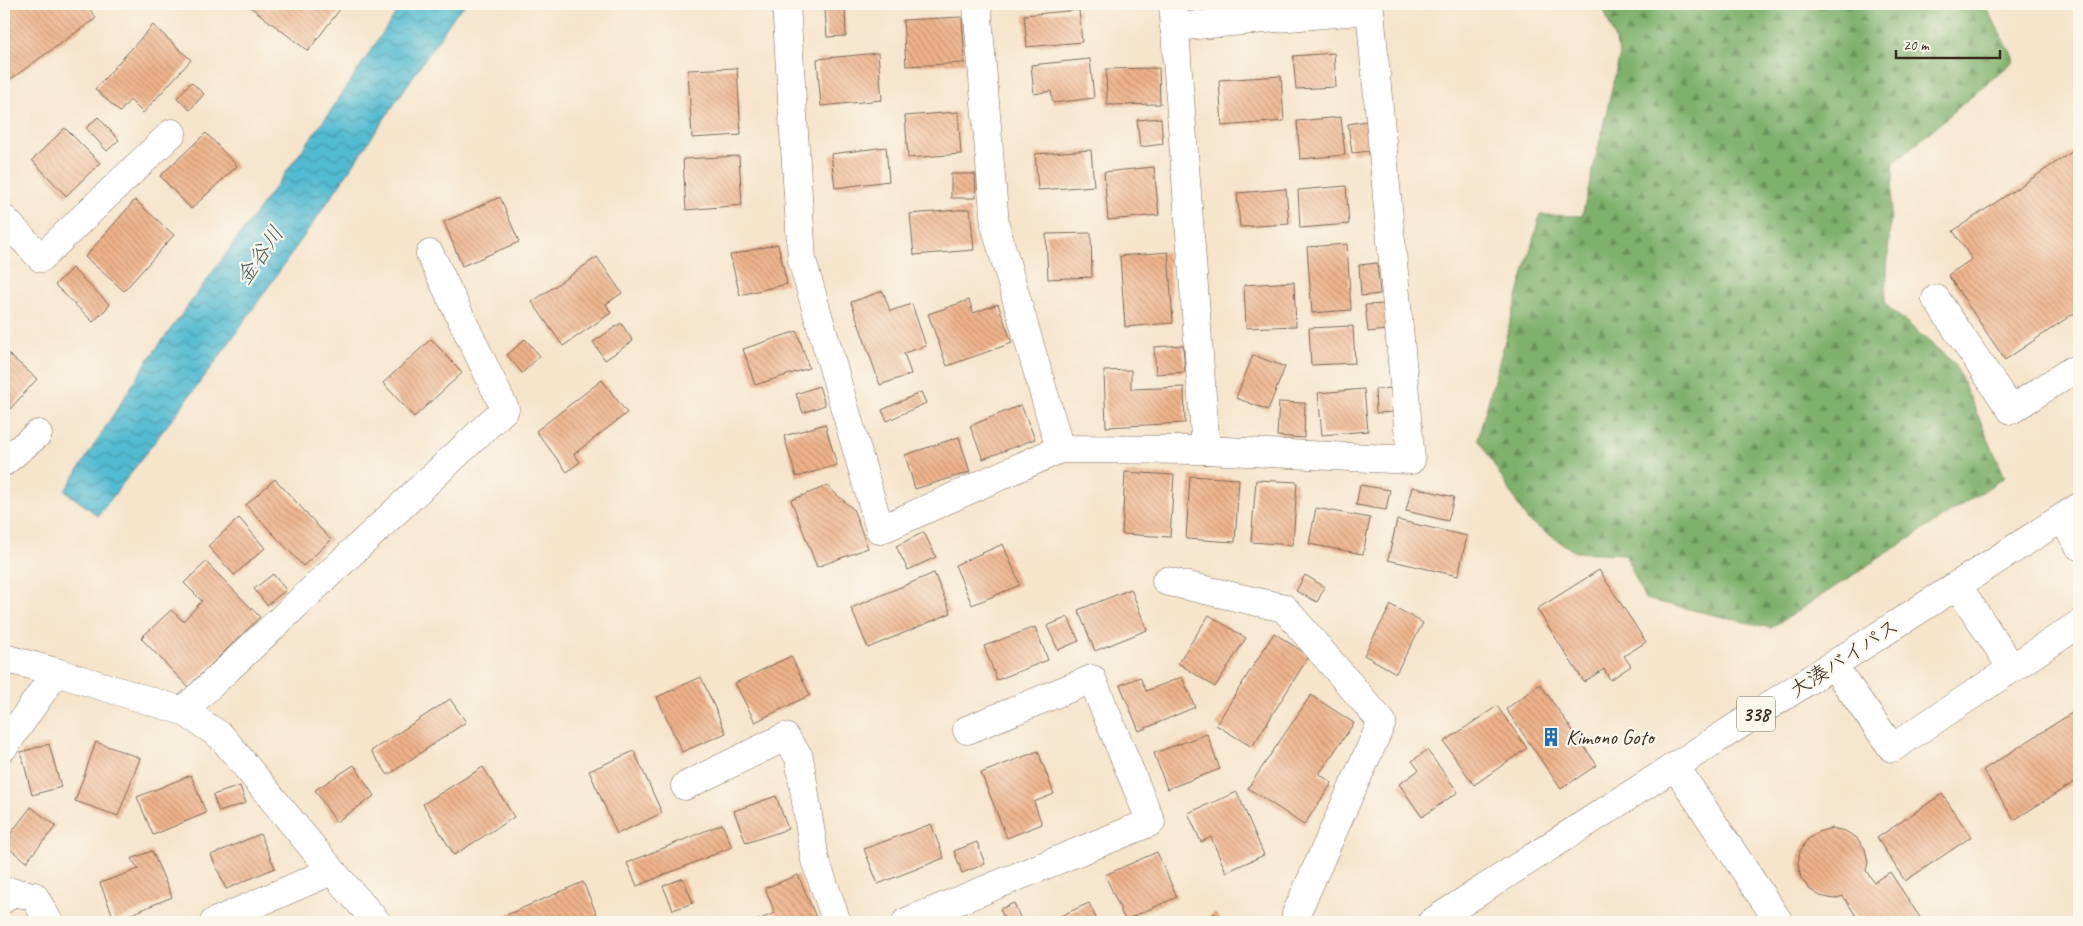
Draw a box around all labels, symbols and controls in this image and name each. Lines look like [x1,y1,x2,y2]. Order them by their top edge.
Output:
scale bar [1896,28,1999,60]
text: 20 m [1903,36,1930,55]
water label: 金谷川 [229,221,290,291]
street label: 大湊バイパス [1784,613,1904,703]
road number: 338 [1737,696,1775,732]
place label: Kimono Goto [1566,724,1656,750]
building icon: Kimono Goto [1540,726,1562,748]

